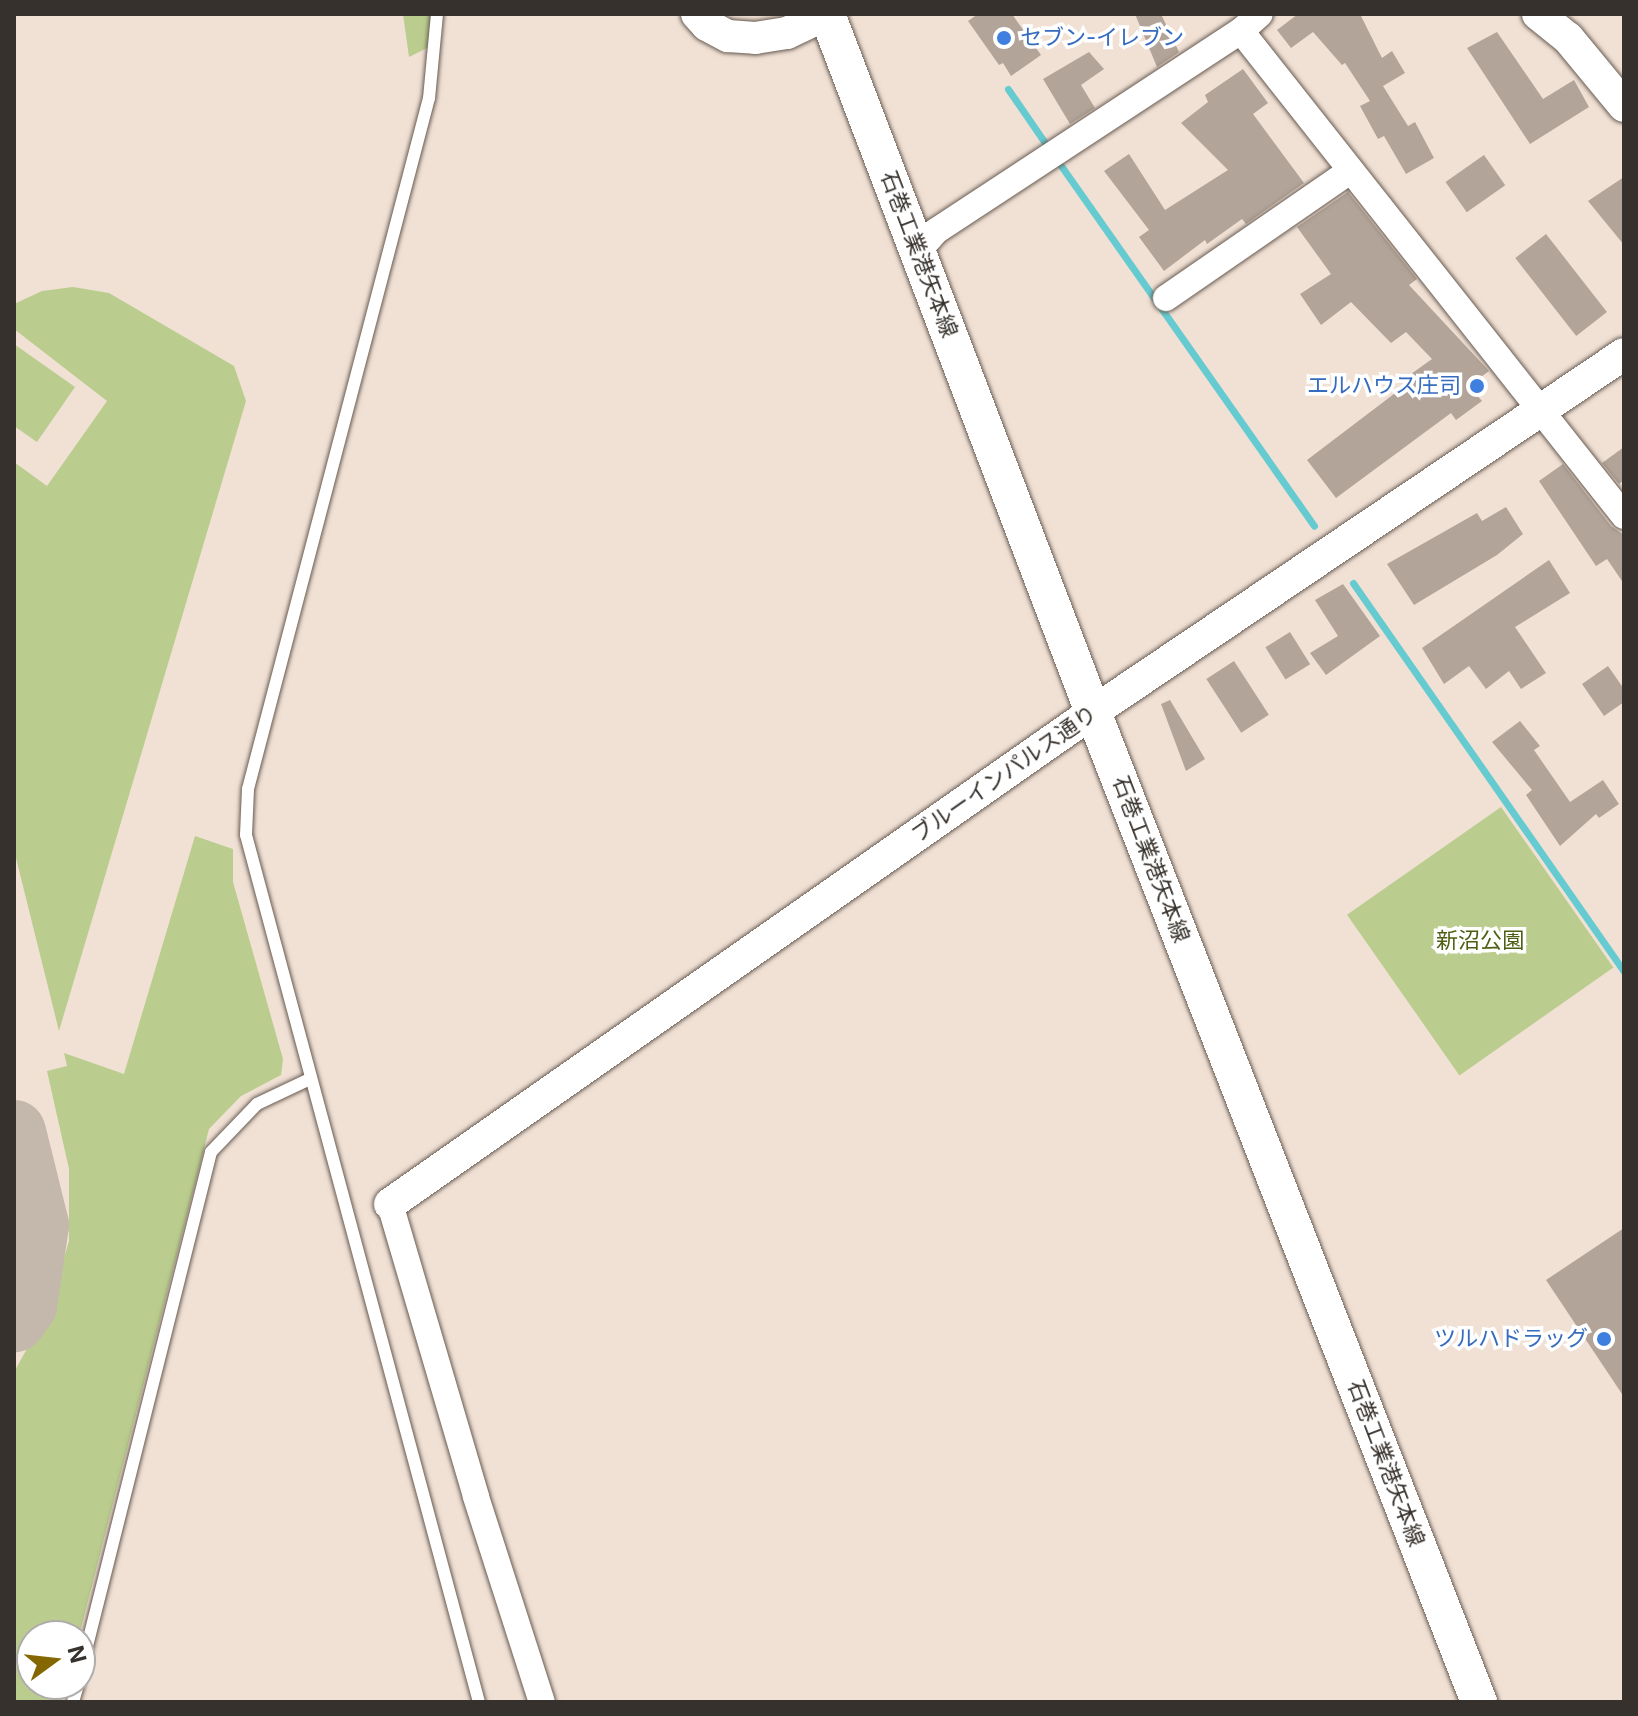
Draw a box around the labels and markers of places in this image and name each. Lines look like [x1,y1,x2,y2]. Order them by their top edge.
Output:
place label: セブン-イレブン [1020,25,1184,51]
marker: セブン-イレブン [995,29,1013,47]
place label: エルハウス庄司 [1307,373,1461,399]
marker: エルハウス庄司 [1468,377,1486,395]
place label: ツルハドラッグ [1434,1326,1588,1352]
marker: ツルハドラッグ [1595,1330,1613,1348]

